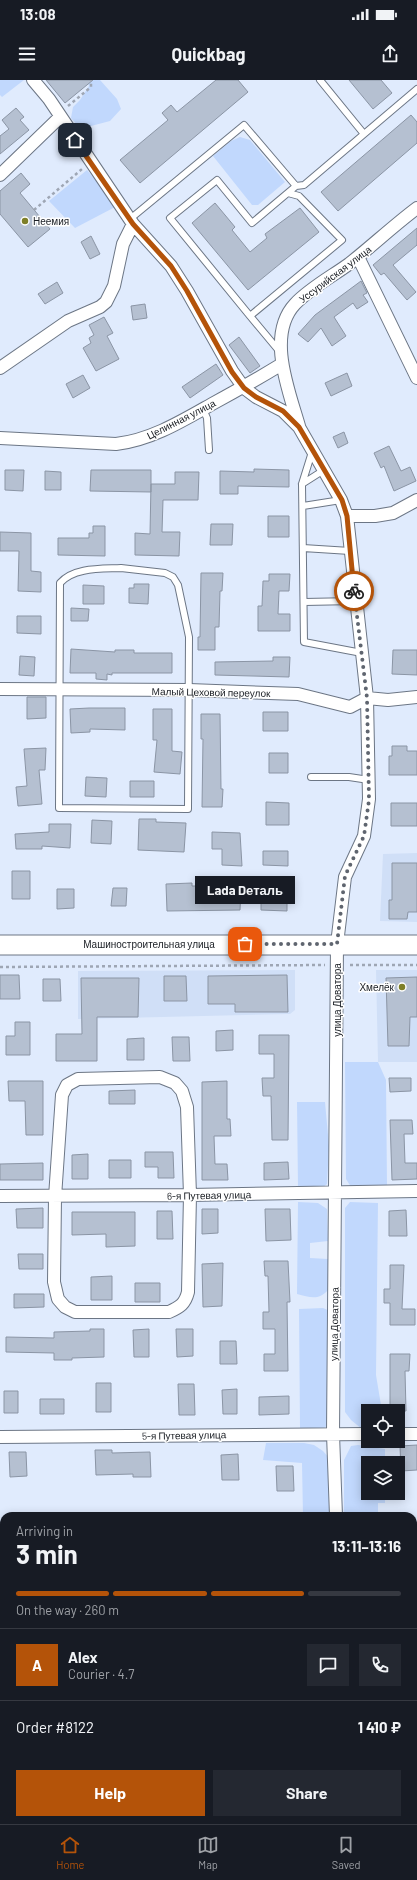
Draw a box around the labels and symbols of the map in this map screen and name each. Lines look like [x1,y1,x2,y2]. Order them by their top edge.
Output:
pin [58,123,92,157]
place label: Неемия [33,215,69,227]
marker: Неемия [20,216,30,226]
street label: Уссурийская улица [296,243,374,305]
street label: Целинная улица [145,396,218,441]
courier [334,571,374,611]
street label: Малый Цеховой переулок [151,685,271,699]
callout: Lada Dеталь [195,876,295,904]
pin [228,927,262,961]
street label: Машиностроительная улица [83,938,215,950]
street label: улица Доватора [331,963,343,1037]
place label: Хмелёк [359,981,395,993]
marker: Хмелёк [397,982,407,992]
street label: 6-я Путевая улица [167,1188,252,1202]
street label: улица Доватора [327,1287,341,1361]
street label: 5-я Путевая улица [142,1428,227,1442]

